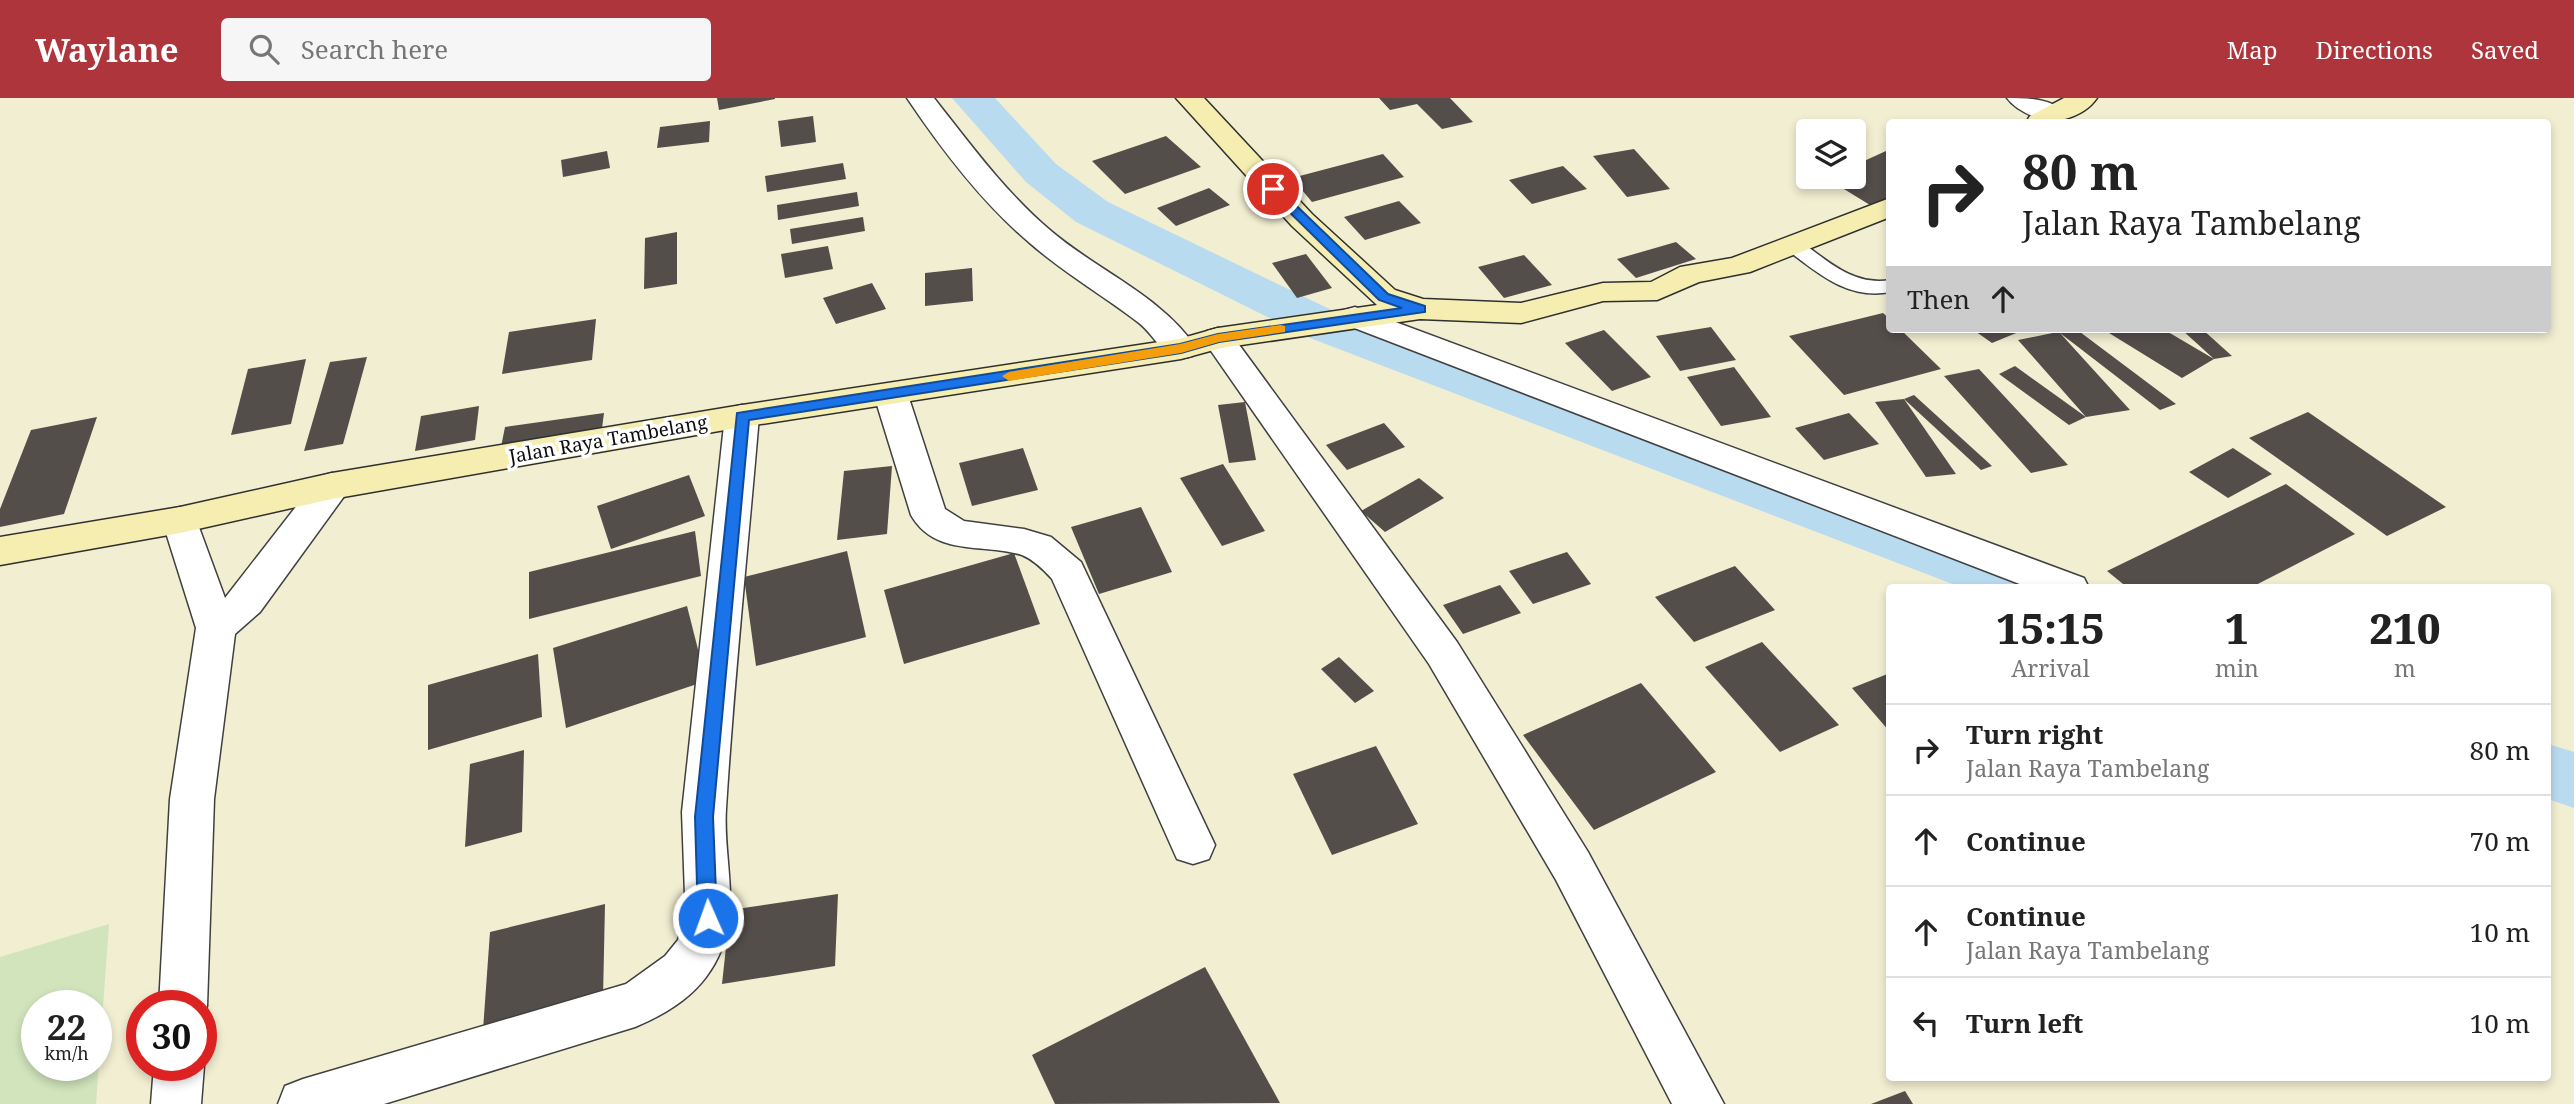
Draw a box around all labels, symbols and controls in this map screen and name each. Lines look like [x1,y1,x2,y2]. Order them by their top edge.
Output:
search box [221,18,711,81]
text: Waylane [35,27,179,72]
icon: search [245,30,283,68]
text: Search here [301,31,448,67]
text: Map [2227,33,2278,66]
text: Directions [2316,33,2433,66]
text: Saved [2471,33,2539,66]
map controls [1796,119,1866,189]
button: layers [1796,119,1866,189]
text: 80 m [2022,138,2138,204]
icon: right [1907,147,1998,238]
pin [1243,159,1303,219]
icon: arrive [1254,170,1292,208]
text: Jalan Raya Tambelang [2022,201,2361,244]
icon: ahead [1984,280,2022,318]
text: Then [1907,281,1970,317]
street label: Jalan Raya Tambelang [506,409,709,469]
text: 15:15 [1996,599,2105,656]
text: 1 [2225,599,2249,656]
text: 210 [2369,599,2441,656]
text: Arrival [2011,652,2090,684]
text: min [2215,652,2259,684]
text: m [2394,652,2416,684]
text: Turn right [1966,716,2103,752]
icon: right [1907,731,1945,769]
text: 80 m [2470,732,2530,768]
text: Jalan Raya Tambelang [1966,752,2209,784]
icon: ahead [1907,822,1945,860]
text: Continue [1966,823,2086,859]
text: 70 m [2470,823,2530,859]
position arrow [671,881,745,955]
text: Continue [1966,898,2086,934]
icon: ahead [1907,913,1945,951]
text: 10 m [2470,914,2530,950]
text: Jalan Raya Tambelang [1966,934,2209,966]
speed limit sign: 30 [126,990,217,1081]
text: 22 [47,1003,86,1050]
icon: left [1907,1004,1945,1042]
text: Turn left [1966,1005,2083,1041]
text: 10 m [2470,1005,2530,1041]
text: km/h [44,1041,89,1065]

